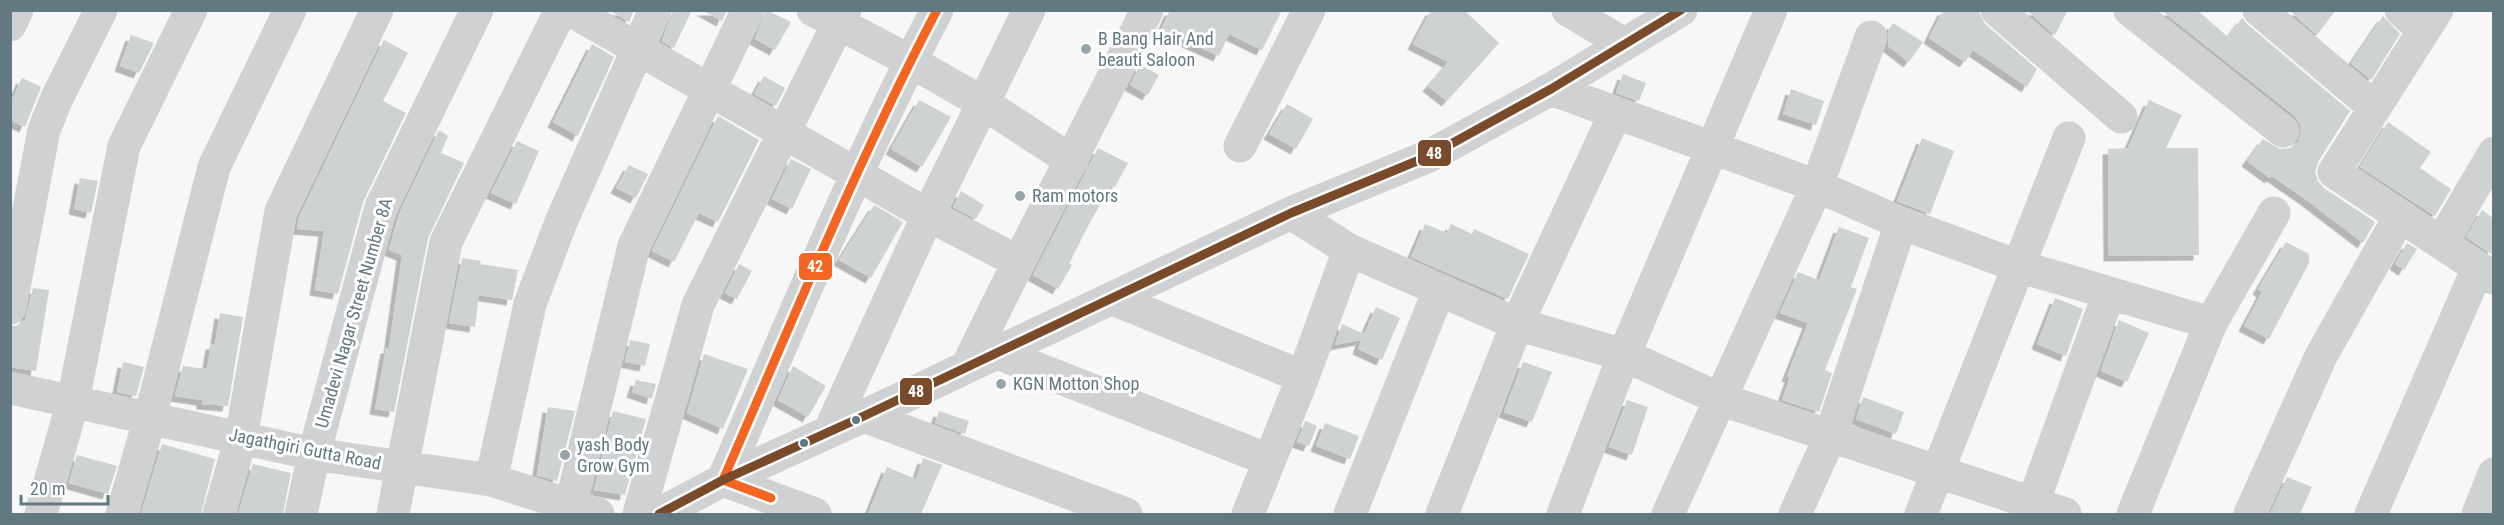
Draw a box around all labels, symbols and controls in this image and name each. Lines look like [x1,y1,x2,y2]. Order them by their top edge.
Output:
place label: B Bang Hair And beauti Saloon [1098,28,1214,70]
marker: B Bang Hair And beauti Saloon [1079,42,1093,56]
line badge: 48 [1417,139,1452,167]
text: 48 [1426,144,1442,163]
place label: Ram motors [1032,185,1118,206]
marker: Ram motors [1013,189,1027,203]
street label: Umadevi Nagar Street Number 8A [311,195,397,430]
line badge: 42 [798,252,833,281]
text: 42 [807,257,823,276]
place label: KGN Motton Shop [1013,373,1140,394]
line badge: 48 [899,377,933,406]
marker: KGN Motton Shop [994,377,1008,391]
text: 48 [908,382,924,401]
unlabelled marker [850,414,862,426]
street label: Jagathgiri Gutta Road [227,423,383,474]
place label: yash Body Grow Gym [577,434,650,476]
unlabelled marker [798,437,810,449]
marker: yash Body Grow Gym [558,448,572,462]
scale bar [21,468,108,506]
text: 20 m [30,478,65,499]

